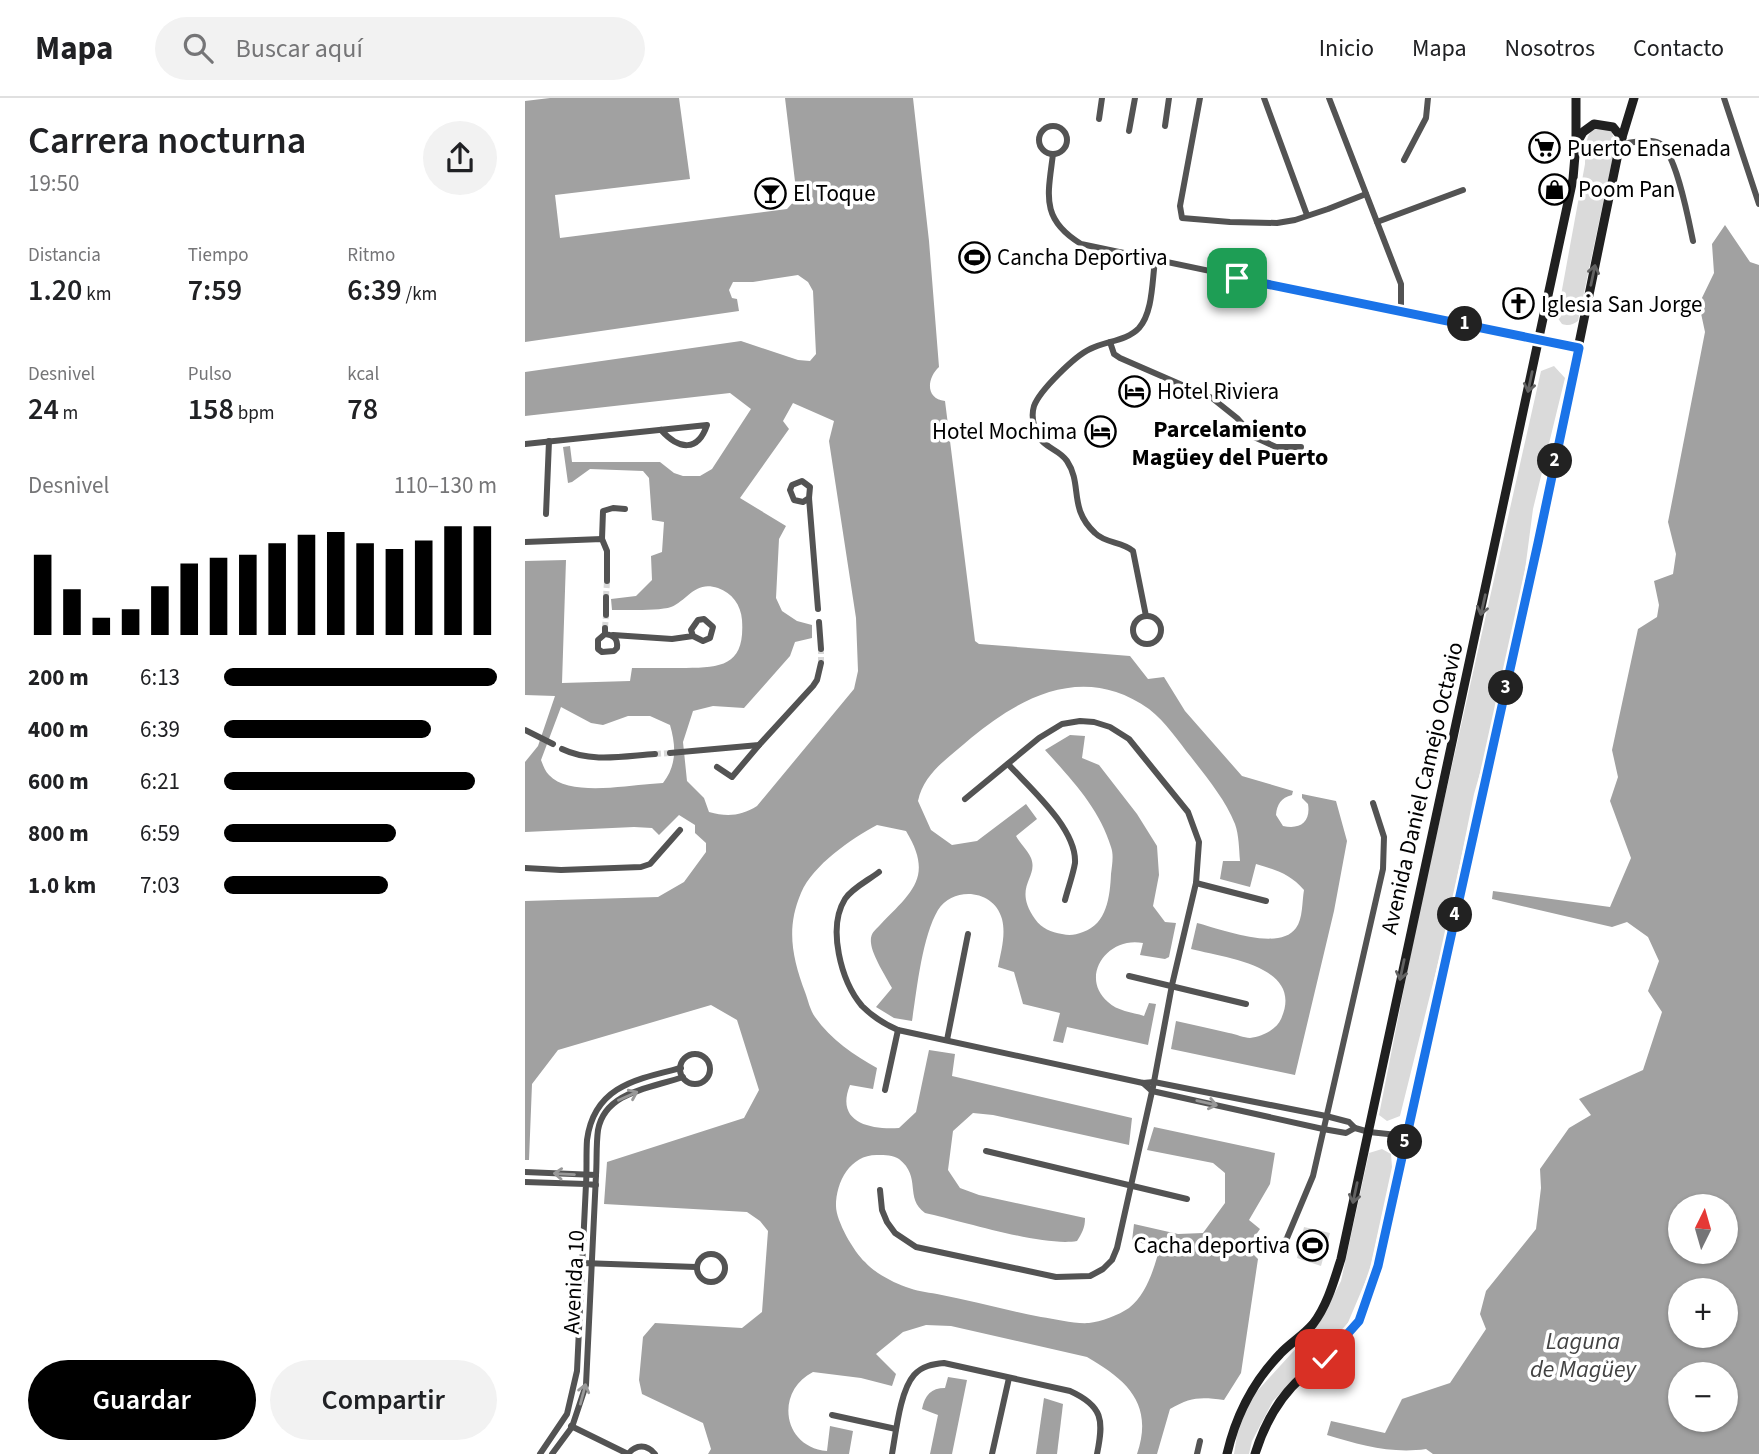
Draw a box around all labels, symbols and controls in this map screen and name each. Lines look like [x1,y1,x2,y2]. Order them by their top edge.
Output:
search box [155,17,645,80]
text: Mapa [35,25,113,72]
icon: search [179,29,217,67]
text: Buscar aquí [235,30,363,67]
text: Inicio [1319,31,1374,66]
text: Mapa [1412,31,1467,66]
text: Nosotros [1505,31,1595,66]
text: Contacto [1633,31,1724,66]
text: Carrera nocturna [28,114,306,168]
button: share [423,121,497,195]
supermarket icon: Puerto Ensenada [1527,131,1561,165]
place label: Puerto Ensenada [1567,132,1731,165]
text: 19:50 [28,167,79,200]
shop icon: Poom Pan [1538,172,1572,206]
place label: Poom Pan [1578,173,1675,206]
bar icon: El Toque [753,176,787,210]
place label: El Toque [793,177,876,210]
sports icon: Cancha Deportiva [957,240,991,274]
place label: Cancha Deportiva [997,241,1168,274]
text: Distancia [28,242,101,269]
text: Tiempo [188,242,249,269]
text: Ritmo [347,242,395,269]
pin [1207,248,1267,308]
icon: arrive [1218,259,1256,297]
one-way arrow [1587,264,1601,287]
text: 1.20 [28,269,82,312]
text: 7:59 [188,269,242,312]
text: 6:39 [347,269,402,312]
text: km [82,281,111,308]
text: /km [402,281,437,308]
church icon: Iglesia San Jorge [1501,287,1535,321]
place label: Iglesia San Jorge [1541,288,1702,321]
pin: 1 [1447,306,1483,342]
text: 1 [1459,310,1470,337]
text: Desnivel [28,361,95,388]
text: Pulso [188,361,232,388]
text: kcal [347,361,379,388]
one-way arrow [1523,370,1537,393]
hotel icon: Hotel Riviera [1117,374,1151,408]
place label: Hotel Riviera [1157,375,1279,408]
text: 24 [28,388,59,431]
text: 158 [188,388,234,431]
text: 78 [347,388,378,431]
text: m [59,400,78,427]
text: bpm [234,400,274,427]
district label: Parcelamiento Magüey del Puerto [1132,412,1328,475]
hotel icon: Hotel Mochima [1083,414,1117,448]
place label: Hotel Mochima [932,415,1077,448]
pin: 2 [1537,444,1573,478]
text: 2 [1549,447,1560,474]
text: Desnivel [28,469,109,502]
text: 110–130 m [394,469,497,502]
one-way arrow [1476,593,1489,616]
street label: Avenida Daniel Camejo Octavio [1372,639,1472,937]
text: 200 m [28,661,89,694]
text: 6:13 [140,661,180,694]
pin: 3 [1489,670,1523,706]
text: 3 [1500,674,1511,701]
text: 400 m [28,713,89,746]
text: 6:39 [140,713,180,746]
text: 600 m [28,765,89,798]
text: 6:21 [140,765,180,798]
text: 800 m [28,817,89,850]
text: 6:59 [140,817,180,850]
text: 1.0 km [28,869,96,902]
text: 7:03 [140,869,180,902]
pin: 4 [1437,898,1473,932]
text: 4 [1449,901,1460,928]
one-way arrow [1394,958,1408,981]
one-way arrow [617,1089,638,1102]
one-way arrow [1195,1097,1218,1111]
pin: 5 [1387,1124,1423,1160]
text: 5 [1399,1128,1410,1155]
one-way arrow [552,1167,575,1180]
one-way arrow [1348,1181,1362,1204]
north arrow [1668,1194,1738,1264]
map controls [1668,1194,1738,1432]
sports icon: Cacha deportiva [1296,1228,1330,1262]
street label: Avenida 10 [555,1229,593,1335]
place label: Cacha deportiva [1133,1229,1290,1262]
button: + [1668,1278,1738,1348]
water label: Laguna de Magüey [1530,1324,1637,1387]
pin [1295,1329,1355,1389]
icon: check [1306,1340,1344,1378]
button: Guardar [28,1360,256,1440]
button: Compartir [270,1360,497,1440]
button: − [1668,1362,1738,1432]
one-way arrow [577,1383,590,1406]

